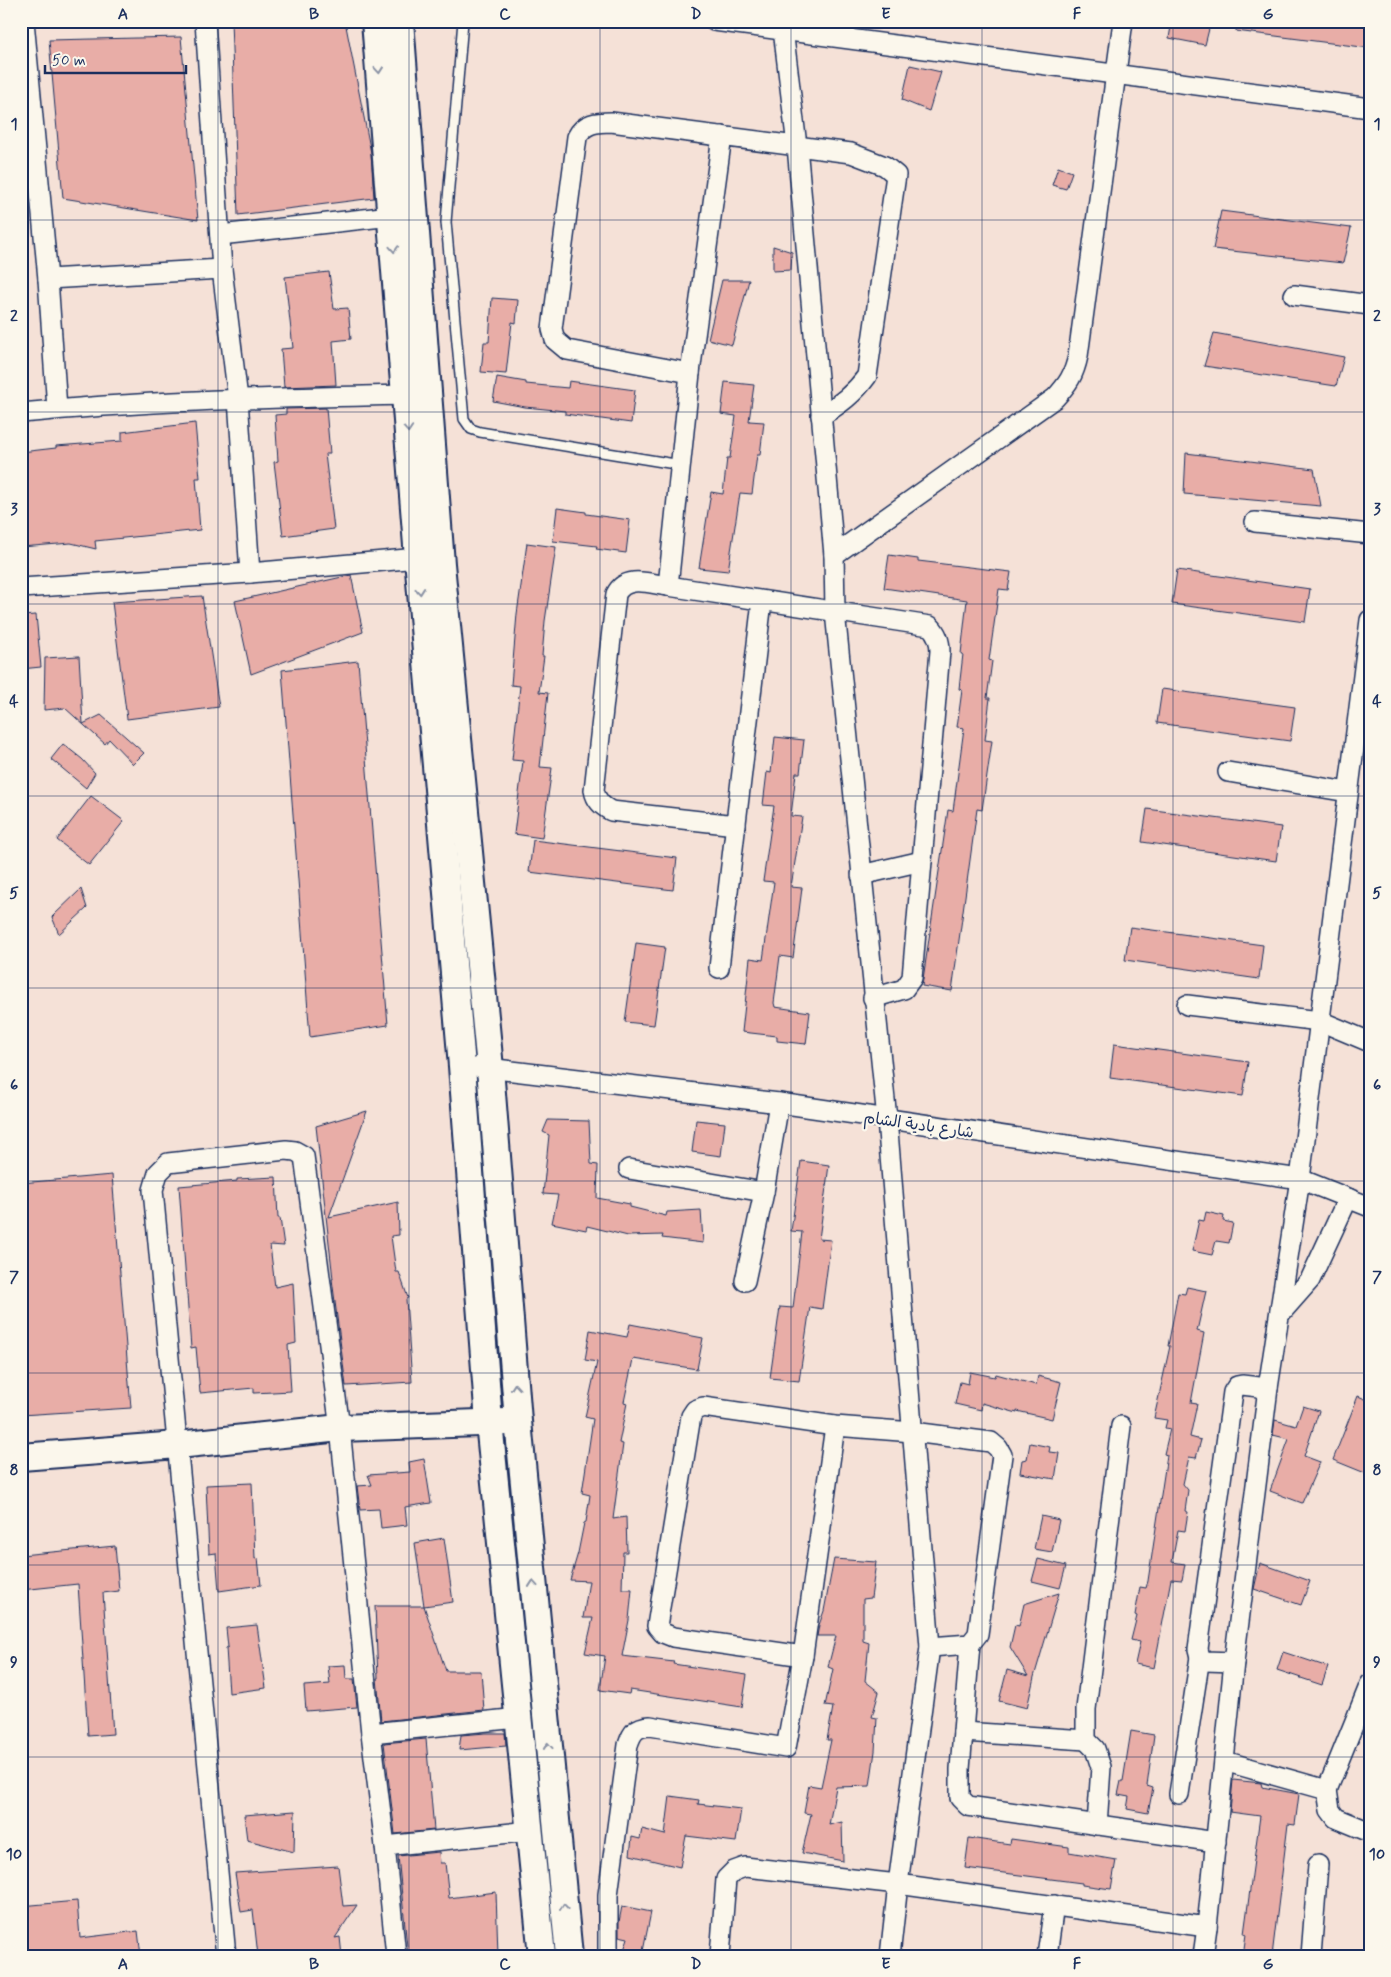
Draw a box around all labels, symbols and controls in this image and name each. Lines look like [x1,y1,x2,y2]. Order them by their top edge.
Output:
text: A [118,4,128,25]
text: B [309,4,319,25]
text: C [499,4,511,25]
text: D [690,4,702,25]
text: E [881,4,891,25]
text: F [1073,4,1082,25]
text: G [1263,4,1274,25]
scale bar [45,42,186,74]
text: 50 m [52,51,86,71]
one-way arrow [374,66,385,74]
text: 1 [10,114,18,135]
text: 1 [1373,114,1381,135]
one-way arrow [388,246,399,254]
text: 2 [10,306,18,327]
text: 2 [1373,306,1381,327]
one-way arrow [402,425,413,433]
text: 3 [10,499,18,520]
text: 3 [1373,499,1381,520]
one-way arrow [415,587,426,595]
text: 4 [9,691,19,712]
text: 4 [1372,691,1382,712]
text: 5 [9,883,19,904]
text: 5 [1372,883,1382,904]
text: 6 [10,1075,18,1096]
text: 6 [1373,1075,1381,1096]
street label: شارع بادية الشام [862,1107,975,1145]
text: 7 [9,1267,19,1288]
text: 7 [1372,1267,1382,1288]
one-way arrow [510,1383,521,1391]
text: 8 [9,1460,19,1481]
text: 8 [1372,1460,1382,1481]
one-way arrow [528,1579,539,1587]
text: 9 [10,1652,18,1673]
text: 9 [1373,1652,1381,1673]
one-way arrow [542,1741,553,1749]
text: 10 [6,1844,22,1865]
text: 10 [1369,1844,1385,1865]
one-way arrow [558,1903,569,1911]
text: A [118,1954,128,1975]
text: B [309,1954,319,1975]
text: C [499,1954,511,1975]
text: D [690,1954,702,1975]
text: E [881,1954,891,1975]
text: F [1073,1954,1082,1975]
text: G [1263,1954,1274,1975]

